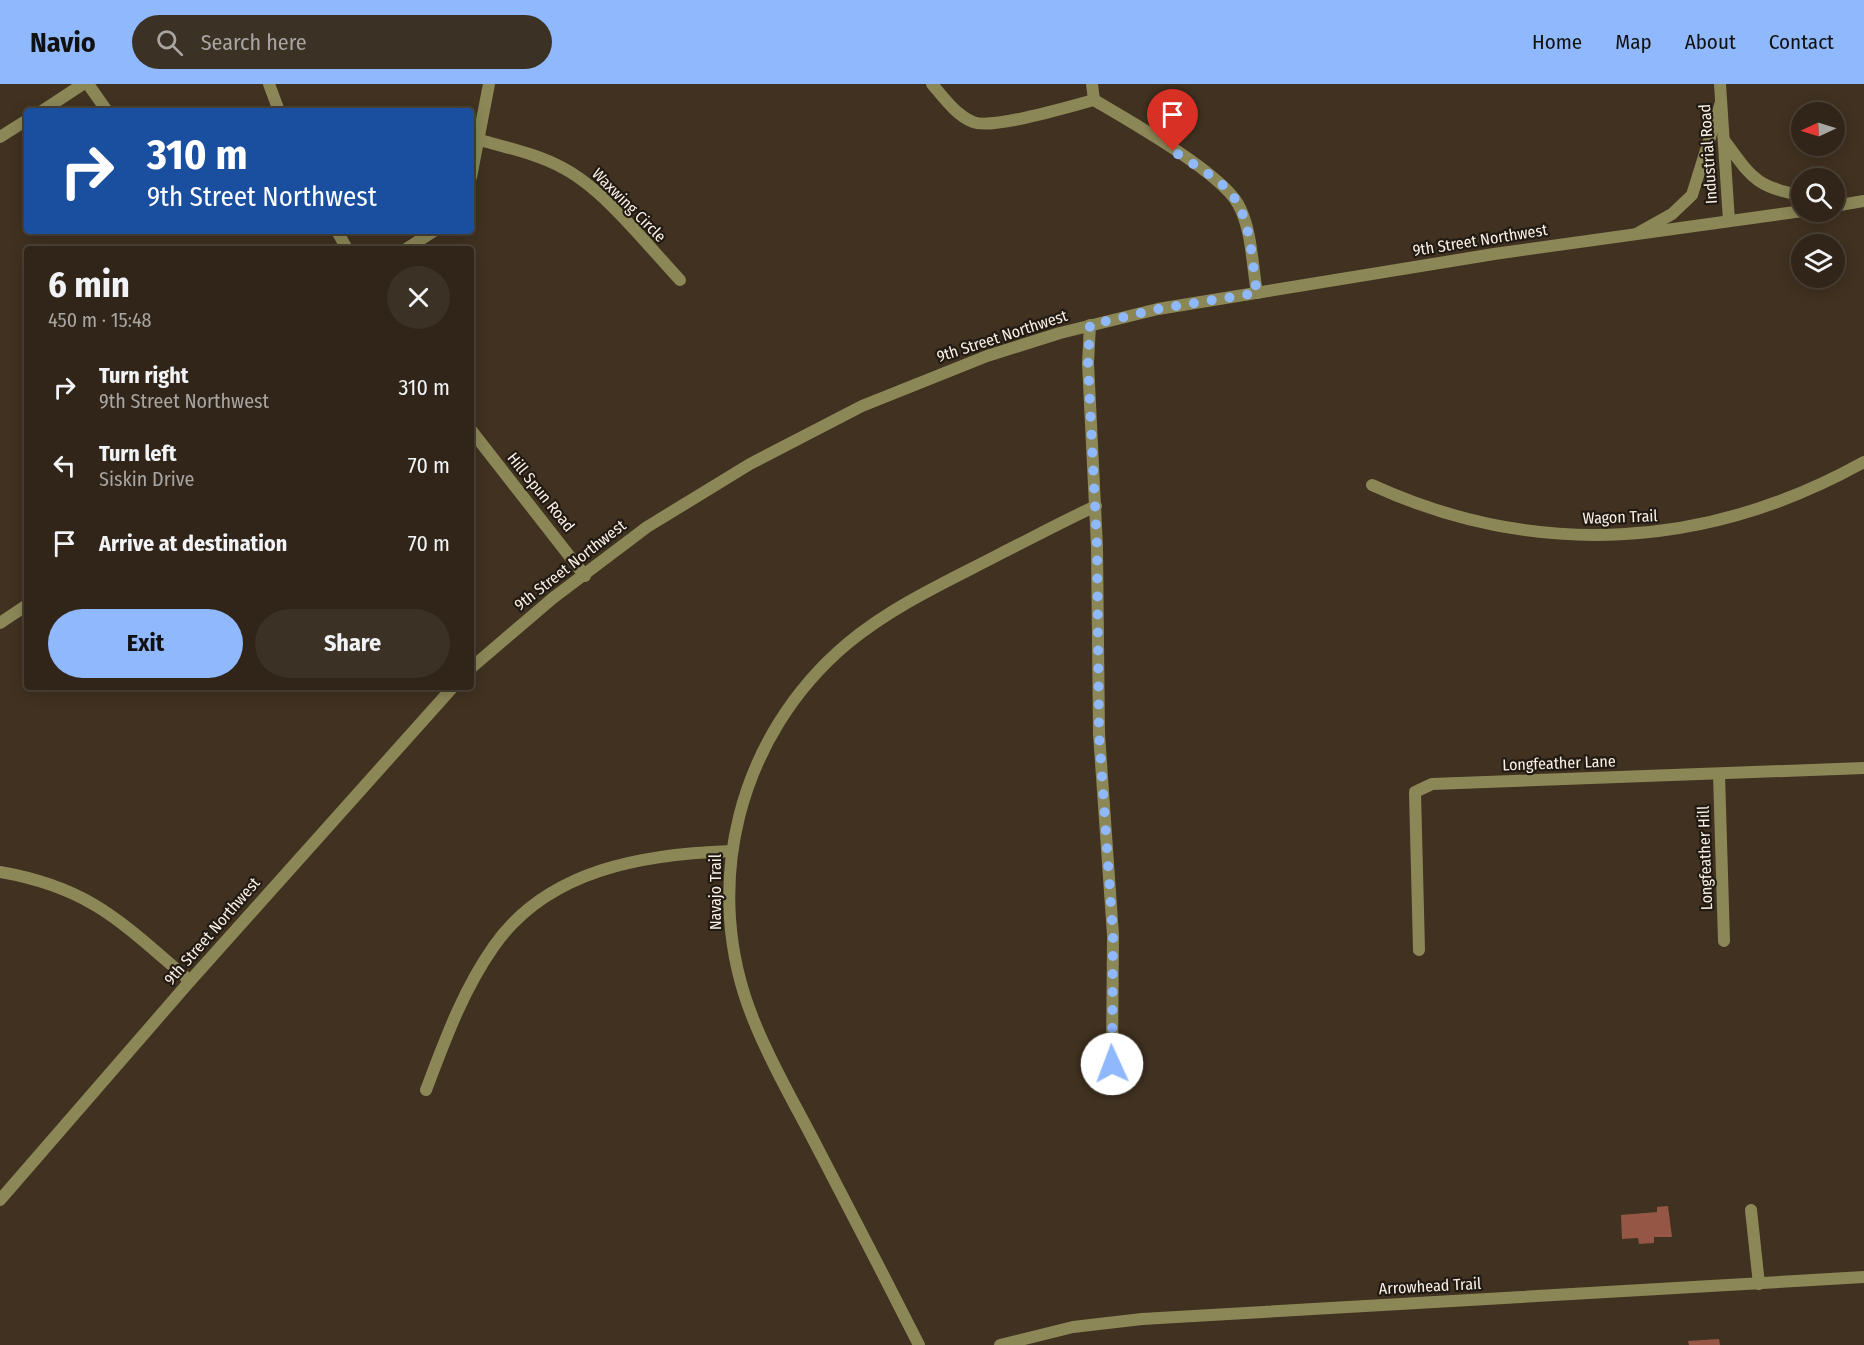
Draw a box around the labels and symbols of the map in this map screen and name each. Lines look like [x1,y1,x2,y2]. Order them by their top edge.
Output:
pin [1147,89,1198,151]
north arrow [1791,102,1845,156]
street label: Industrial Road [1695,103,1721,205]
street label: Waxwing Circle [588,164,670,246]
street label: 9th Street Northwest [1411,220,1549,260]
street label: 9th Street Northwest [934,306,1070,366]
street label: Hill Spun Road [503,449,579,535]
street label: Wagon Trail [1582,506,1658,528]
street label: 9th Street Northwest [511,515,630,614]
street label: Longfeather Lane [1502,752,1616,774]
street label: Longfeather Hill [1694,805,1716,911]
street label: Navajo Trail [706,854,725,930]
street label: 9th Street Northwest [160,873,264,989]
position arrow [1080,1032,1144,1096]
street label: Arrowhead Trail [1378,1274,1482,1298]

